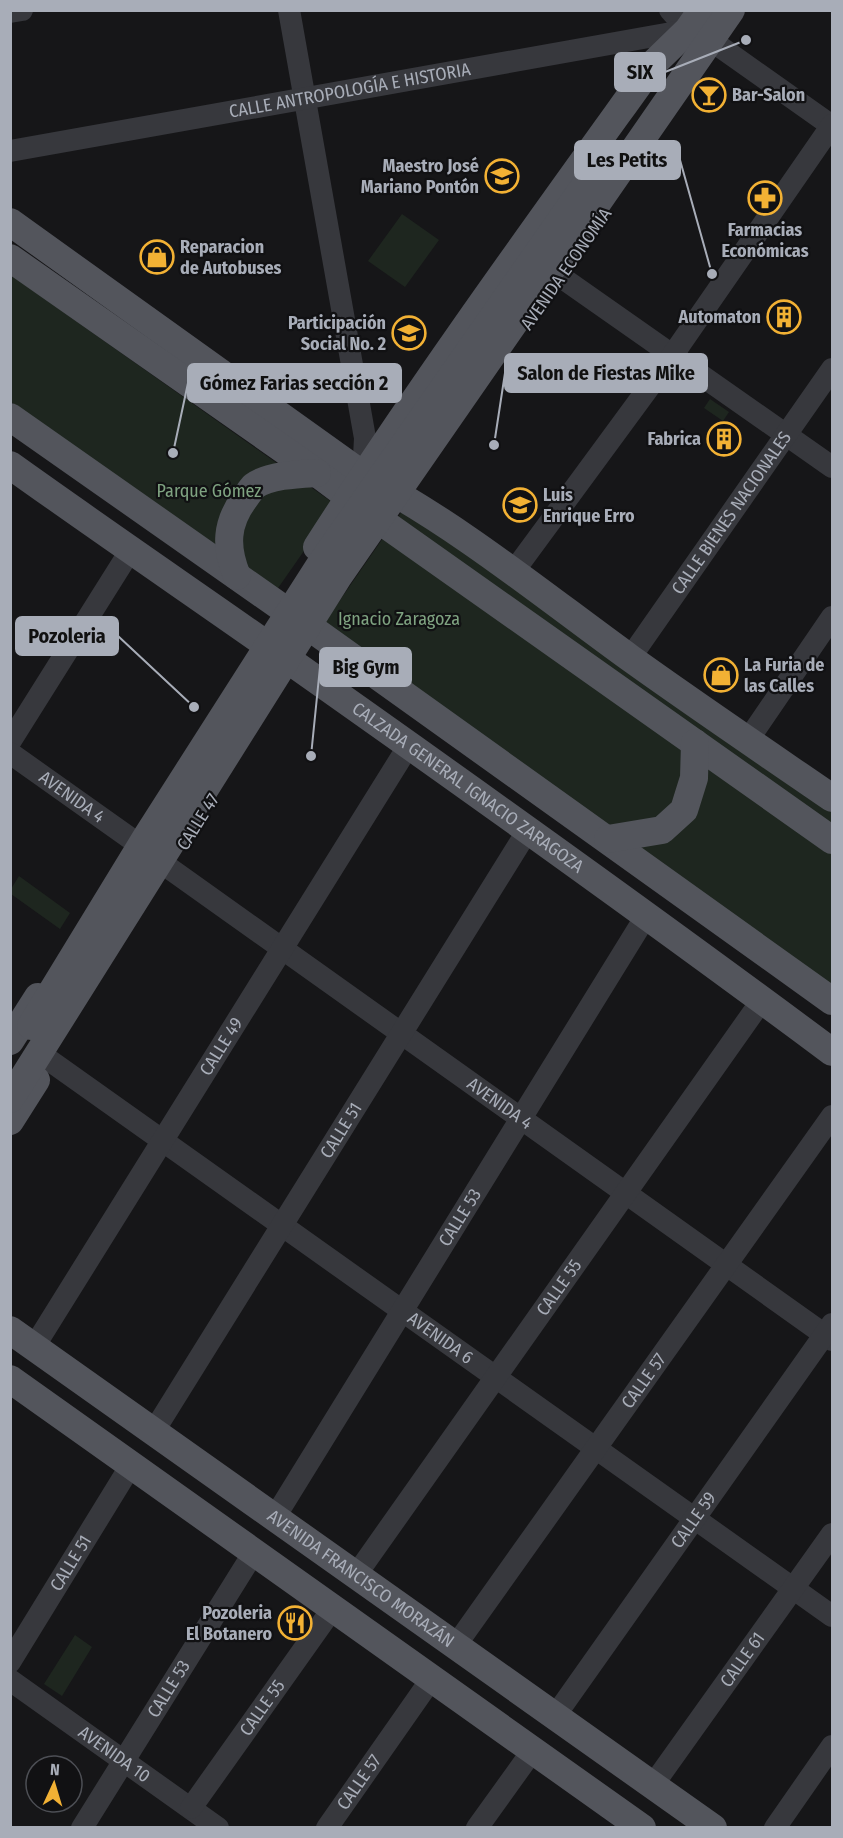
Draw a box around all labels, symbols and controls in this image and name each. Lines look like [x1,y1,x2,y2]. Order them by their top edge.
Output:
callout: SIX [615,53,665,91]
street label: CALLE ANTROPOLOGÍA E HISTORIA [227,58,473,123]
text: SIX [627,60,654,84]
bar icon: Bar-Salon [691,77,727,113]
place label: Bar-Salon [732,84,805,106]
callout: Les Petits [575,141,680,179]
text: Les Petits [587,148,667,172]
place label: Maestro José Mariano Pontón [361,155,479,198]
school or university icon: Maestro José Mariano Pontón [484,158,520,194]
pharmacy icon: Farmacias Económicas [747,180,783,216]
street label: AVENIDA ECONOMÍA [515,203,617,334]
place label: Farmacias Económicas [721,219,809,262]
place label: Reparacion de Autobuses [180,236,282,279]
shop icon: Reparacion de Autobuses [139,239,175,275]
building icon: Automaton [766,299,802,335]
place label: Automaton [678,306,761,328]
place label: Participación Social No. 2 [288,312,386,355]
school or university icon: Participación Social No. 2 [391,315,427,351]
callout: Salon de Fiestas Mike [505,354,707,392]
text: Salon de Fiestas Mike [517,361,695,385]
callout: Gómez Farias sección 2 [188,364,401,402]
text: Gómez Farias sección 2 [200,371,388,395]
building icon: Fabrica [706,421,742,457]
street label: CALLE BIENES NACIONALES [667,427,796,599]
place label: Fabrica [648,428,701,450]
park label: Parque Gómez [157,480,261,502]
place label: Luis Enrique Erro [543,484,635,527]
school or university icon: Luis Enrique Erro [502,487,538,523]
park label: Ignacio Zaragoza [338,608,460,630]
callout: Pozoleria [16,617,118,655]
text: Pozoleria [28,624,106,648]
callout: Big Gym [320,648,411,686]
place label: La Furia de las Calles [744,654,824,697]
text: Big Gym [332,655,400,679]
shop icon: La Furia de las Calles [703,657,739,693]
street label: CALZADA GENERAL IGNACIO ZARAGOZA [348,697,588,878]
street label: AVENIDA 4 [35,766,109,828]
street label: CALLE 47 [172,789,224,855]
street label: CALLE 49 [195,1013,248,1080]
street label: AVENIDA 4 [463,1073,537,1134]
street label: CALLE 51 [315,1098,367,1162]
street label: CALLE 53 [434,1185,486,1250]
street label: CALLE 55 [532,1255,586,1320]
street label: AVENIDA 6 [403,1307,478,1369]
street label: CALLE 57 [617,1349,671,1413]
street label: CALLE 59 [666,1488,721,1552]
street label: AVENIDA FRANCISCO MORAZÁN [263,1505,459,1652]
street label: CALLE 51 [45,1531,96,1595]
place label: Pozoleria El Botanero [186,1602,272,1645]
restaurant icon: Pozoleria El Botanero [277,1605,313,1641]
street label: CALLE 61 [715,1628,769,1691]
street label: CALLE 53 [143,1656,195,1722]
street label: CALLE 55 [235,1675,290,1740]
street label: AVENIDA 10 [74,1721,154,1787]
street label: CALLE 57 [332,1750,386,1814]
north arrow [24,1754,84,1814]
text: N [50,1760,60,1779]

